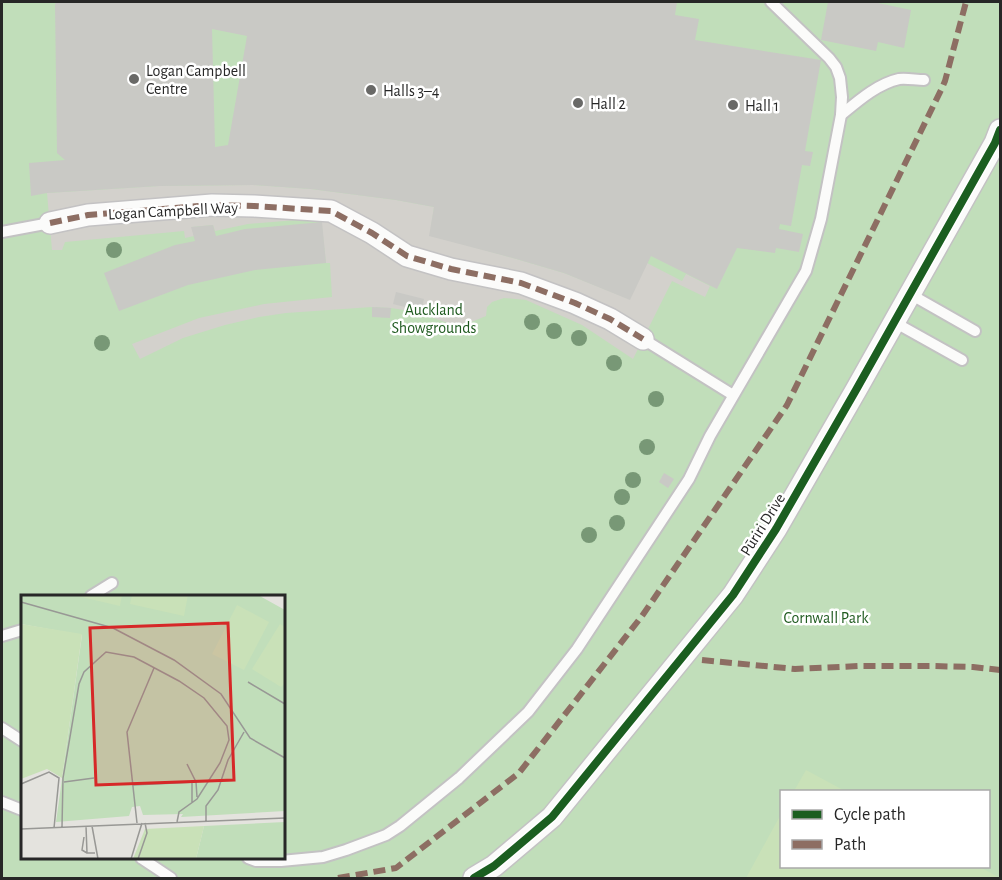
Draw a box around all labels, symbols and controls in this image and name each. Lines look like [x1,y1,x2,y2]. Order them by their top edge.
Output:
place label: Logan Campbell Centre [146,63,246,97]
marker: Logan Campbell Centre [127,72,141,86]
marker: Halls 3–4 [364,83,378,97]
place label: Halls 3–4 [383,83,440,99]
marker: Hall 2 [571,96,585,110]
place label: Hall 2 [590,96,626,112]
marker: Hall 1 [726,98,740,112]
place label: Hall 1 [745,98,779,114]
street label: Logan Campbell Way [108,200,239,223]
park label: Auckland Showgrounds [391,302,477,336]
street label: Pūriri Drive [737,491,788,558]
inset map [21,595,285,859]
park label: Cornwall Park [784,610,869,626]
legend [780,790,990,868]
text: Cycle path [834,806,906,824]
text: Path [834,836,866,854]

